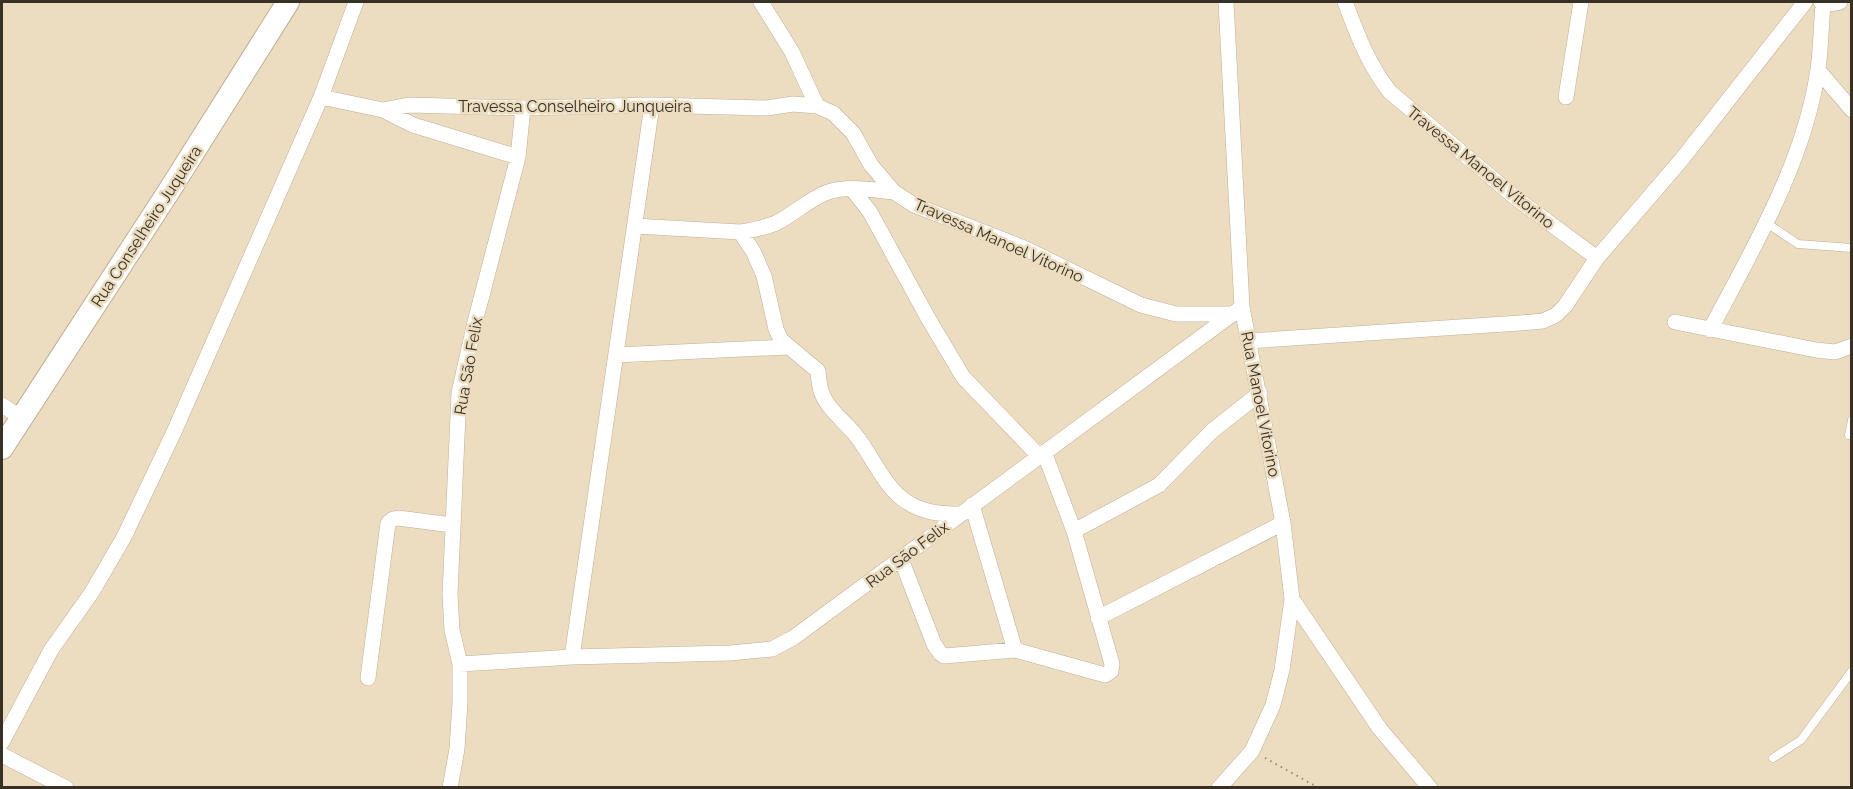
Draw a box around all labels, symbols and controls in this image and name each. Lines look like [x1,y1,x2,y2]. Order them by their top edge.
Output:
street label: Travessa Conselheiro Junqueira [458,97,692,116]
street label: Travessa Manoel Vitorino [1403,102,1558,233]
street label: Rua Conselheiro Juqueira [87,142,206,310]
street label: Travessa Manoel Vitorino [911,194,1087,286]
street label: Rua São Felix [451,316,486,416]
street label: Rua Manoel Vitorino [1237,330,1284,479]
street label: Rua São Felix [862,517,953,592]

